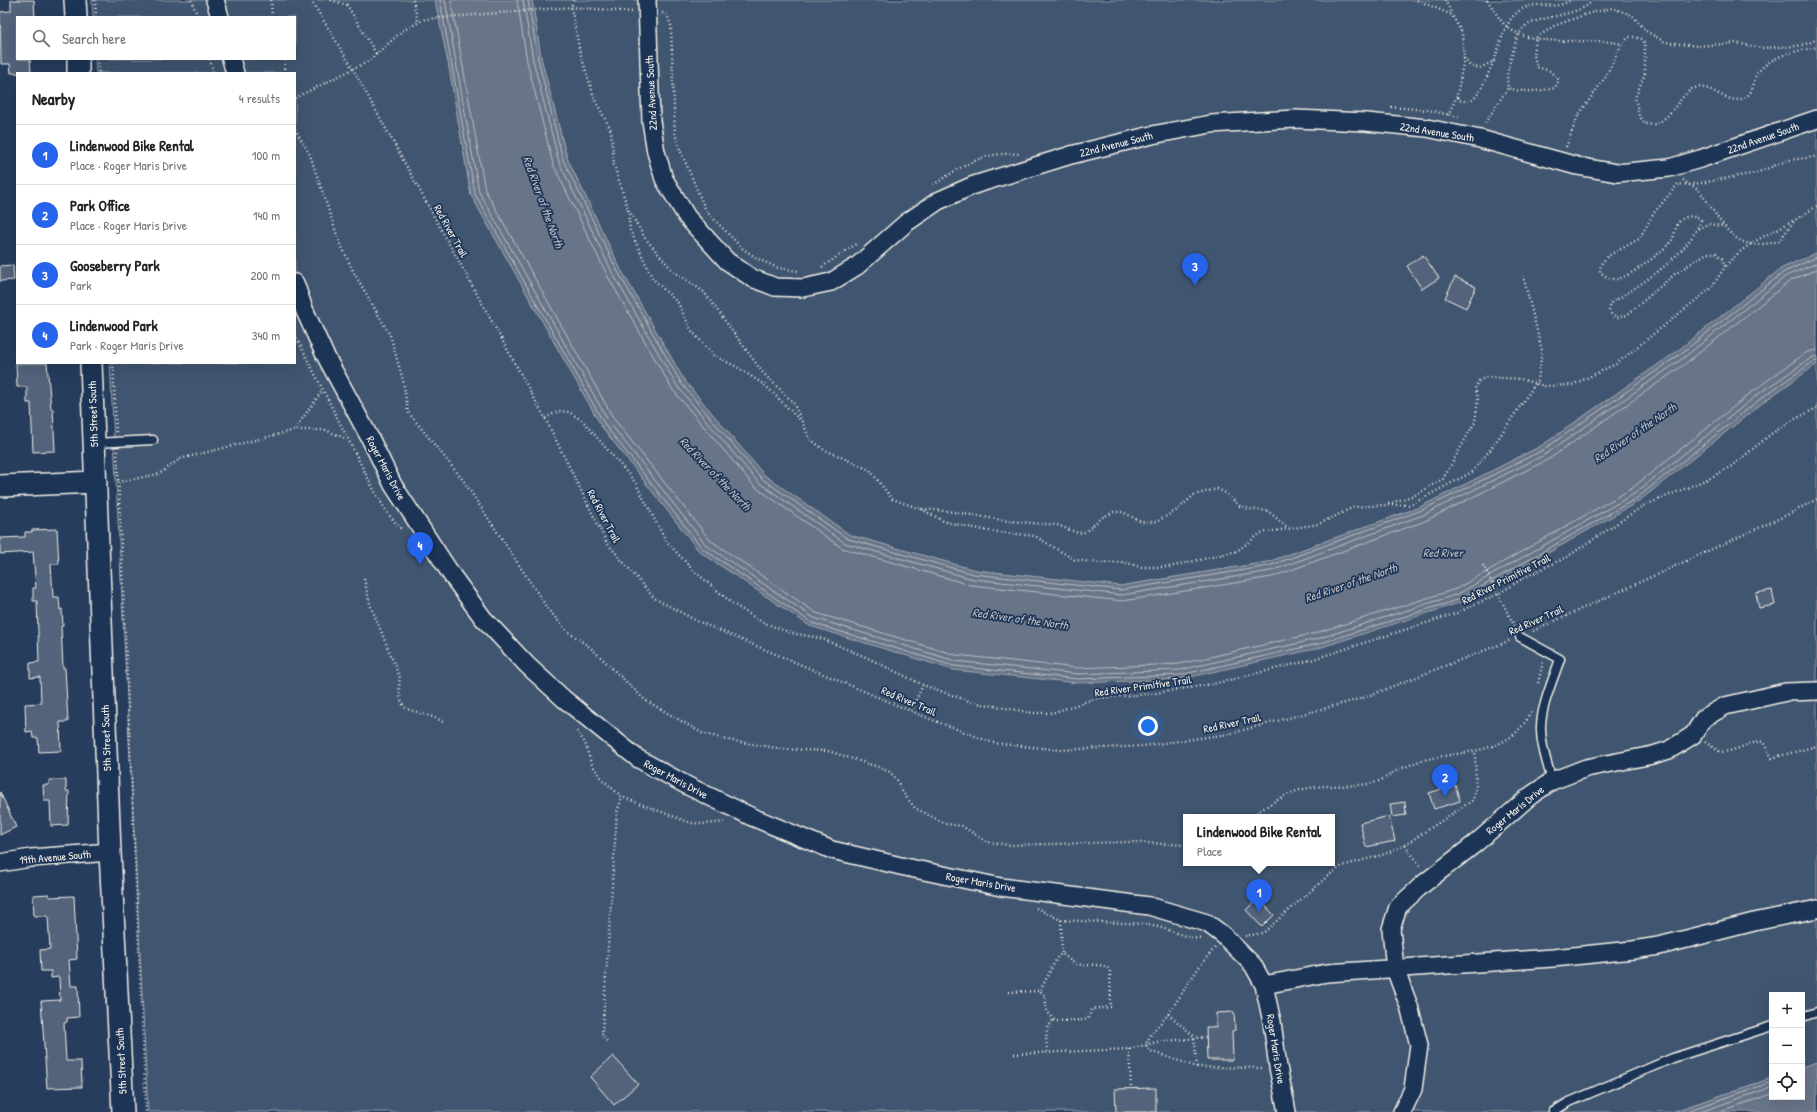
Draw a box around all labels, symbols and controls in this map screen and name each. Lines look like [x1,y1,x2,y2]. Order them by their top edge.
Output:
search box [16,16,296,60]
icon: search [30,27,52,49]
text: Search here [62,28,126,49]
street label: 22nd Avenue South [642,55,660,131]
text: Nearby [32,87,75,110]
text: 4 results [239,89,280,107]
street label: 22nd Avenue South [1399,119,1475,145]
street label: 22nd Avenue South [1725,119,1801,157]
street label: 22nd Avenue South [1078,128,1154,160]
text: Lindenwood Bike Rental [70,135,194,156]
text: 1 [43,146,47,164]
text: 100 m [252,146,280,164]
water label: Red River of the North [519,154,568,251]
text: Place · Roger Maris Drive [70,156,187,174]
text: Park Office [70,195,130,216]
street label: Red River Trail [431,202,471,260]
text: 2 [42,206,48,224]
text: 140 m [253,206,280,224]
text: Place · Roger Maris Drive [70,216,187,234]
pin: 3 [1182,253,1208,286]
text: Gooseberry Park [70,255,160,276]
text: 3 [42,266,48,284]
text: 200 m [250,266,280,284]
text: Park [70,276,92,294]
text: Lindenwood Park [70,315,158,336]
text: 4 [43,326,47,344]
text: 340 m [252,326,280,344]
text: Park · Roger Maris Drive [70,336,184,354]
street label: 5th Street South [85,380,101,447]
water label: Red River of the North [1590,398,1680,467]
water label: Red River of the North [676,433,756,515]
street label: Roger Maris Drive [363,434,409,503]
street label: Red River Trail [584,487,624,545]
pin: 4 [407,532,433,565]
water label: Red River [1423,544,1464,561]
street label: Red River Primitive Trail [1459,551,1553,607]
water label: Red River of the North [1303,558,1400,606]
street label: Red River Trail [1507,602,1566,638]
water label: Red River of the North [971,603,1070,634]
street label: Red River Primitive Trail [1094,672,1192,700]
street label: Red River Trail [879,683,939,719]
street label: 5th Street South [98,704,114,771]
street label: Red River Trail [1202,710,1262,736]
your location [1138,716,1158,736]
street label: Roger Maris Drive [642,756,711,802]
pin: 2 [1432,764,1458,797]
street label: Roger Maris Drive [1483,782,1547,838]
popup [1183,814,1335,866]
text: Lindenwood Bike Rental [1197,821,1321,842]
text: Place [1197,842,1222,860]
street label: 19th Avenue South [19,847,92,867]
street label: Roger Maris Drive [945,869,1018,895]
pin: 1 [1246,879,1272,912]
map controls [1769,992,1805,1100]
button: + [1769,992,1805,1028]
street label: Roger Maris Drive [1264,1013,1289,1086]
street label: 5th Street South [112,1027,130,1094]
button: − [1769,1028,1805,1064]
button: locate [1769,1064,1805,1100]

